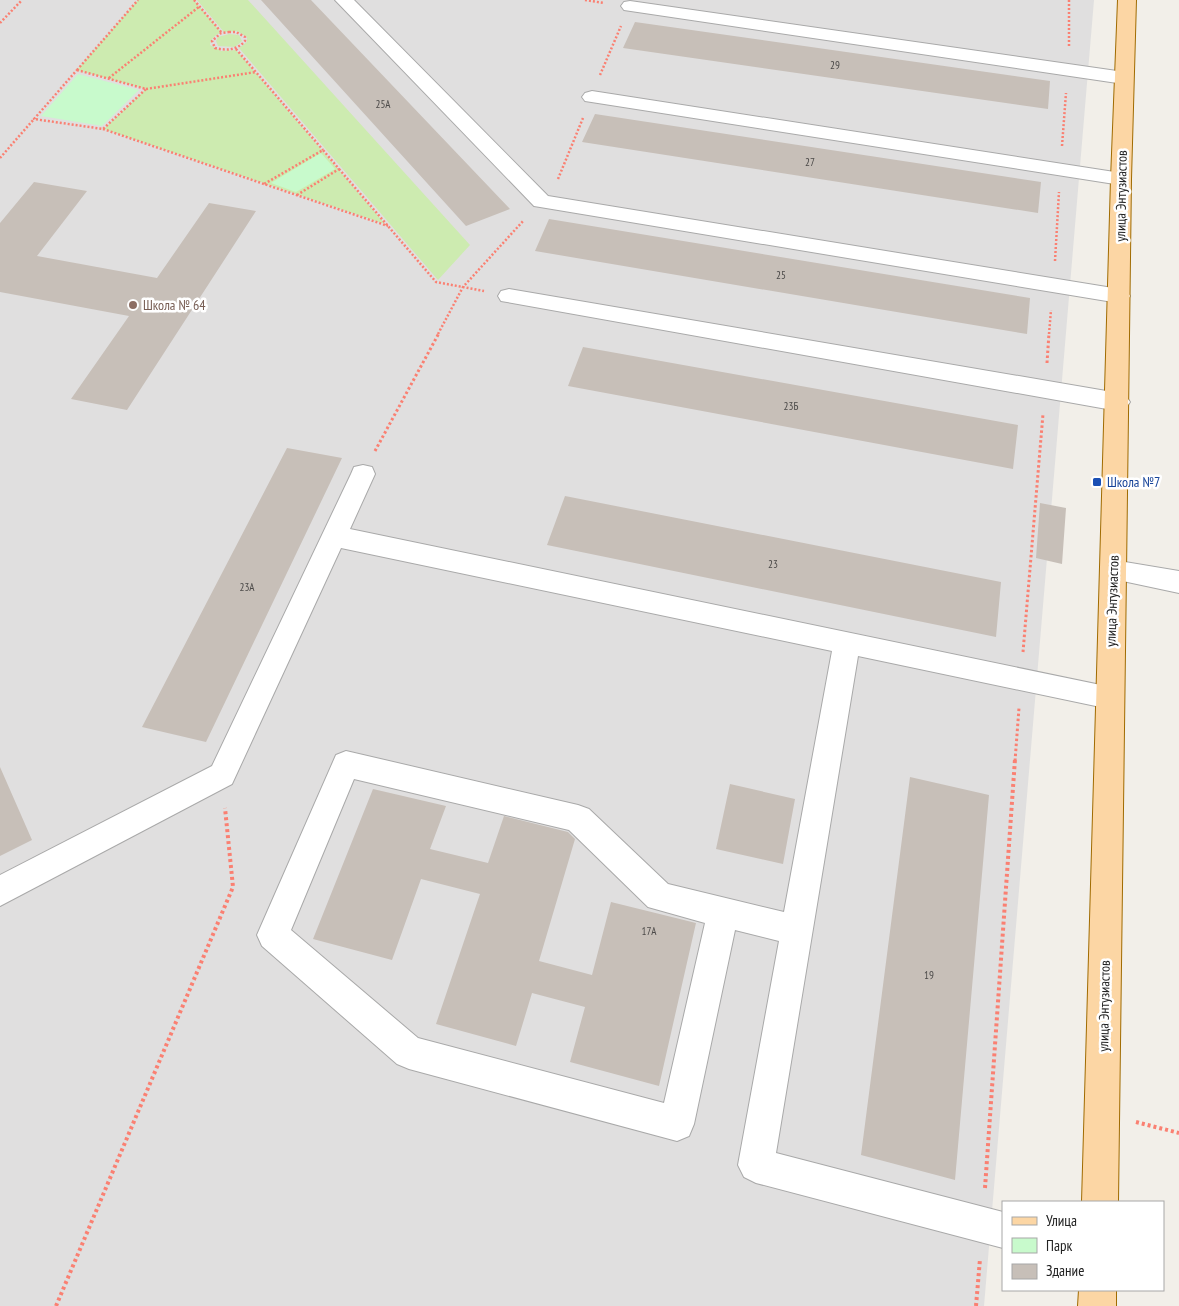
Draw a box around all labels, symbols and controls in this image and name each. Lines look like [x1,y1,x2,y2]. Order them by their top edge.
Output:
house number: 29 [830,58,840,72]
house number: 25А [375,97,391,111]
street label: улица Энтузиастов [1111,150,1131,242]
house number: 27 [805,155,815,169]
house number: 25 [776,268,786,282]
place label: Школа № 64 [143,296,206,314]
marker: Школа № 64 [127,299,139,311]
house number: 23Б [784,399,799,413]
place label: Школа №7 [1107,473,1160,491]
marker: Школа №7 [1091,476,1103,488]
street label: улица Энтузиастов [1101,555,1123,647]
house number: 23 [768,557,778,571]
house number: 23А [239,580,255,594]
house number: 17А [641,924,657,938]
street label: улица Энтузиастов [1094,960,1114,1052]
house number: 19 [924,968,934,982]
legend [1002,1201,1164,1291]
text: Улица [1046,1211,1077,1230]
text: Парк [1046,1236,1072,1255]
text: Здание [1046,1261,1084,1280]

